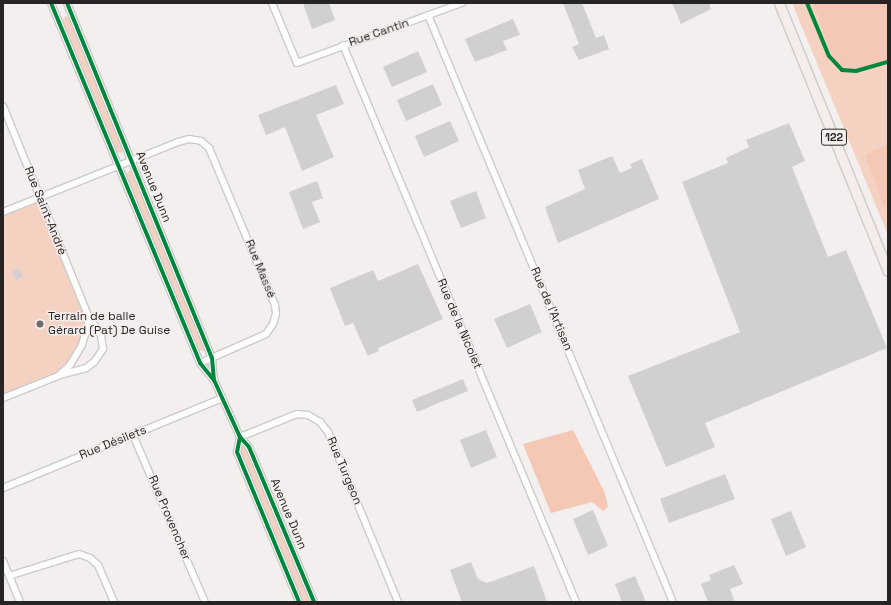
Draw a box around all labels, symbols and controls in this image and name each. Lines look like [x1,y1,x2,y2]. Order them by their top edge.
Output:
street label: Rue Cantin [347,16,411,50]
road number: 122 [820,128,848,146]
street label: Avenue Dunn [132,149,174,225]
street label: Rue Saint-André [21,165,69,257]
street label: Rue Massé [242,238,278,300]
street label: Rue de l'Artisan [527,265,575,353]
street label: Rue de la Nicolet [433,277,485,371]
place label: Terrain de balle Gérard (Pat) De Guise [48,310,170,338]
marker: Terrain de balle Gérard (Pat) De Guise [35,319,45,329]
street label: Rue Désilets [77,423,149,463]
street label: Rue Turgeon [323,435,365,507]
street label: Rue Provencher [145,473,193,563]
street label: Avenue Dunn [267,476,309,552]

